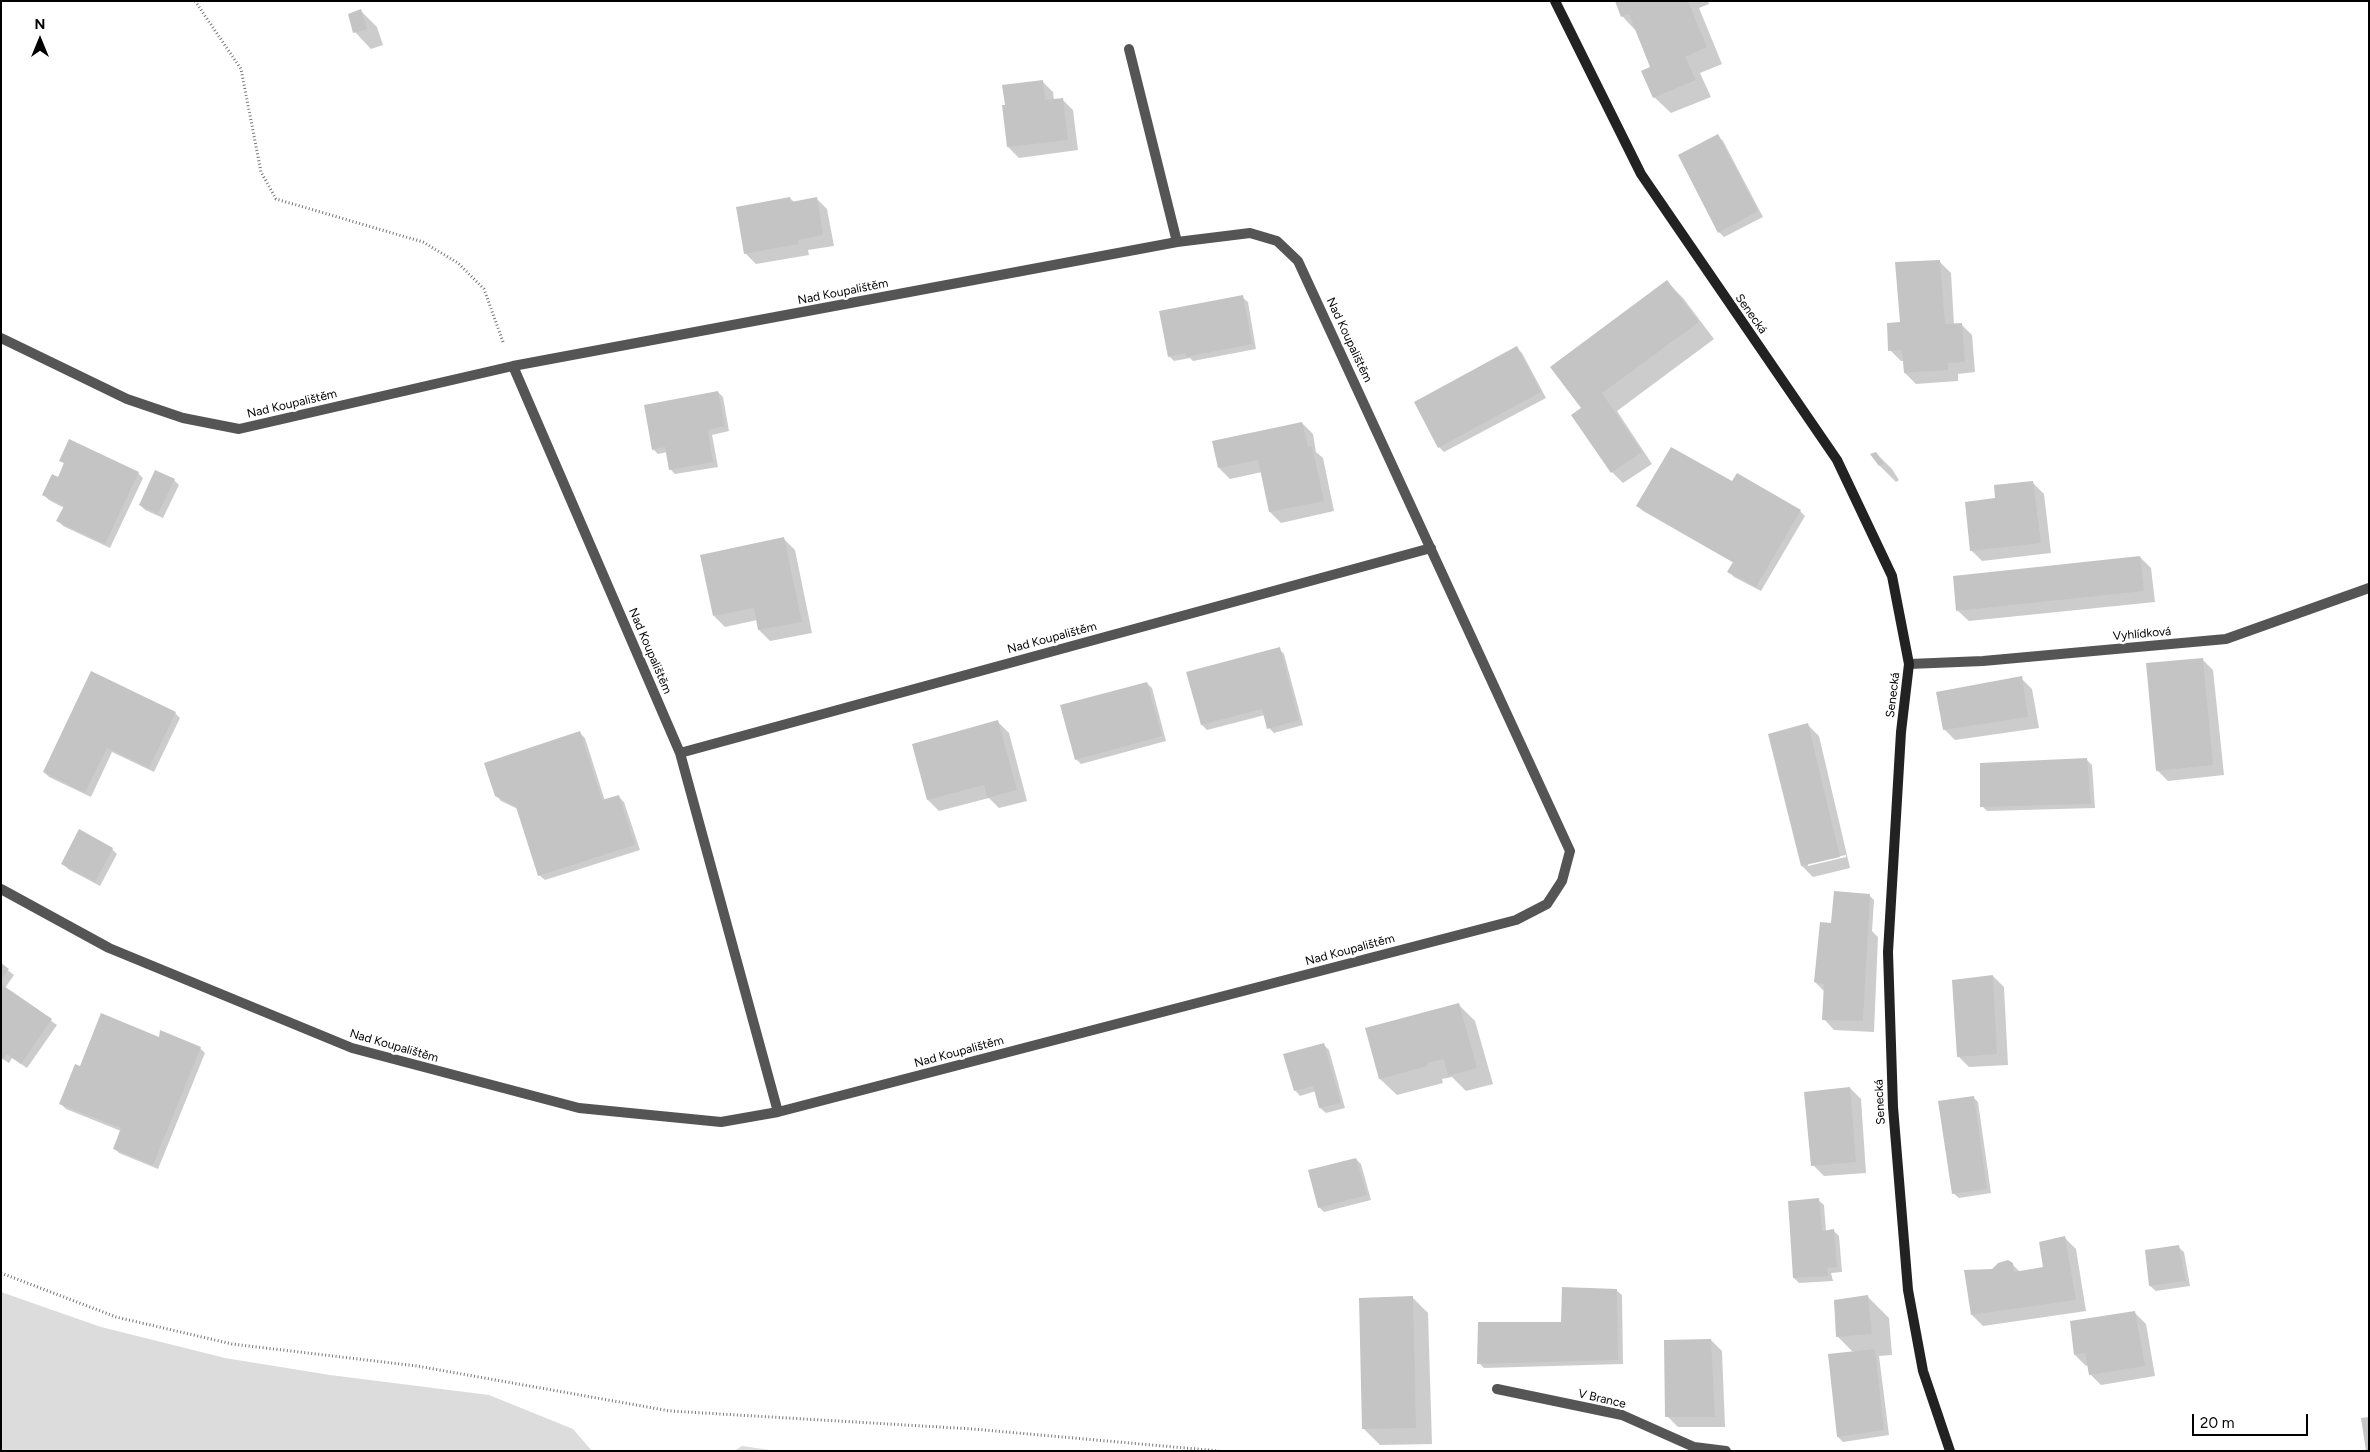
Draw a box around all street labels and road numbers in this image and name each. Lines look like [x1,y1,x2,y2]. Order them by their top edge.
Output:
street label: Nad Koupalištěm [797,276,889,308]
street label: Senecká [1732,291,1770,337]
street label: Nad Koupalištěm [1323,295,1375,385]
street label: Nad Koupalištěm [246,387,338,421]
street label: Nad Koupalištěm [625,606,675,696]
street label: Nad Koupalištěm [1006,619,1098,657]
street label: Vyhlídková [2112,624,2172,644]
street label: Senecká [1883,672,1903,718]
street label: Nad Koupalištěm [1304,931,1396,969]
street label: Nad Koupalištěm [348,1026,440,1066]
street label: Nad Koupalištěm [913,1033,1005,1071]
street label: Senecká [1872,1079,1888,1125]
street label: V Brance [1577,1387,1627,1411]

